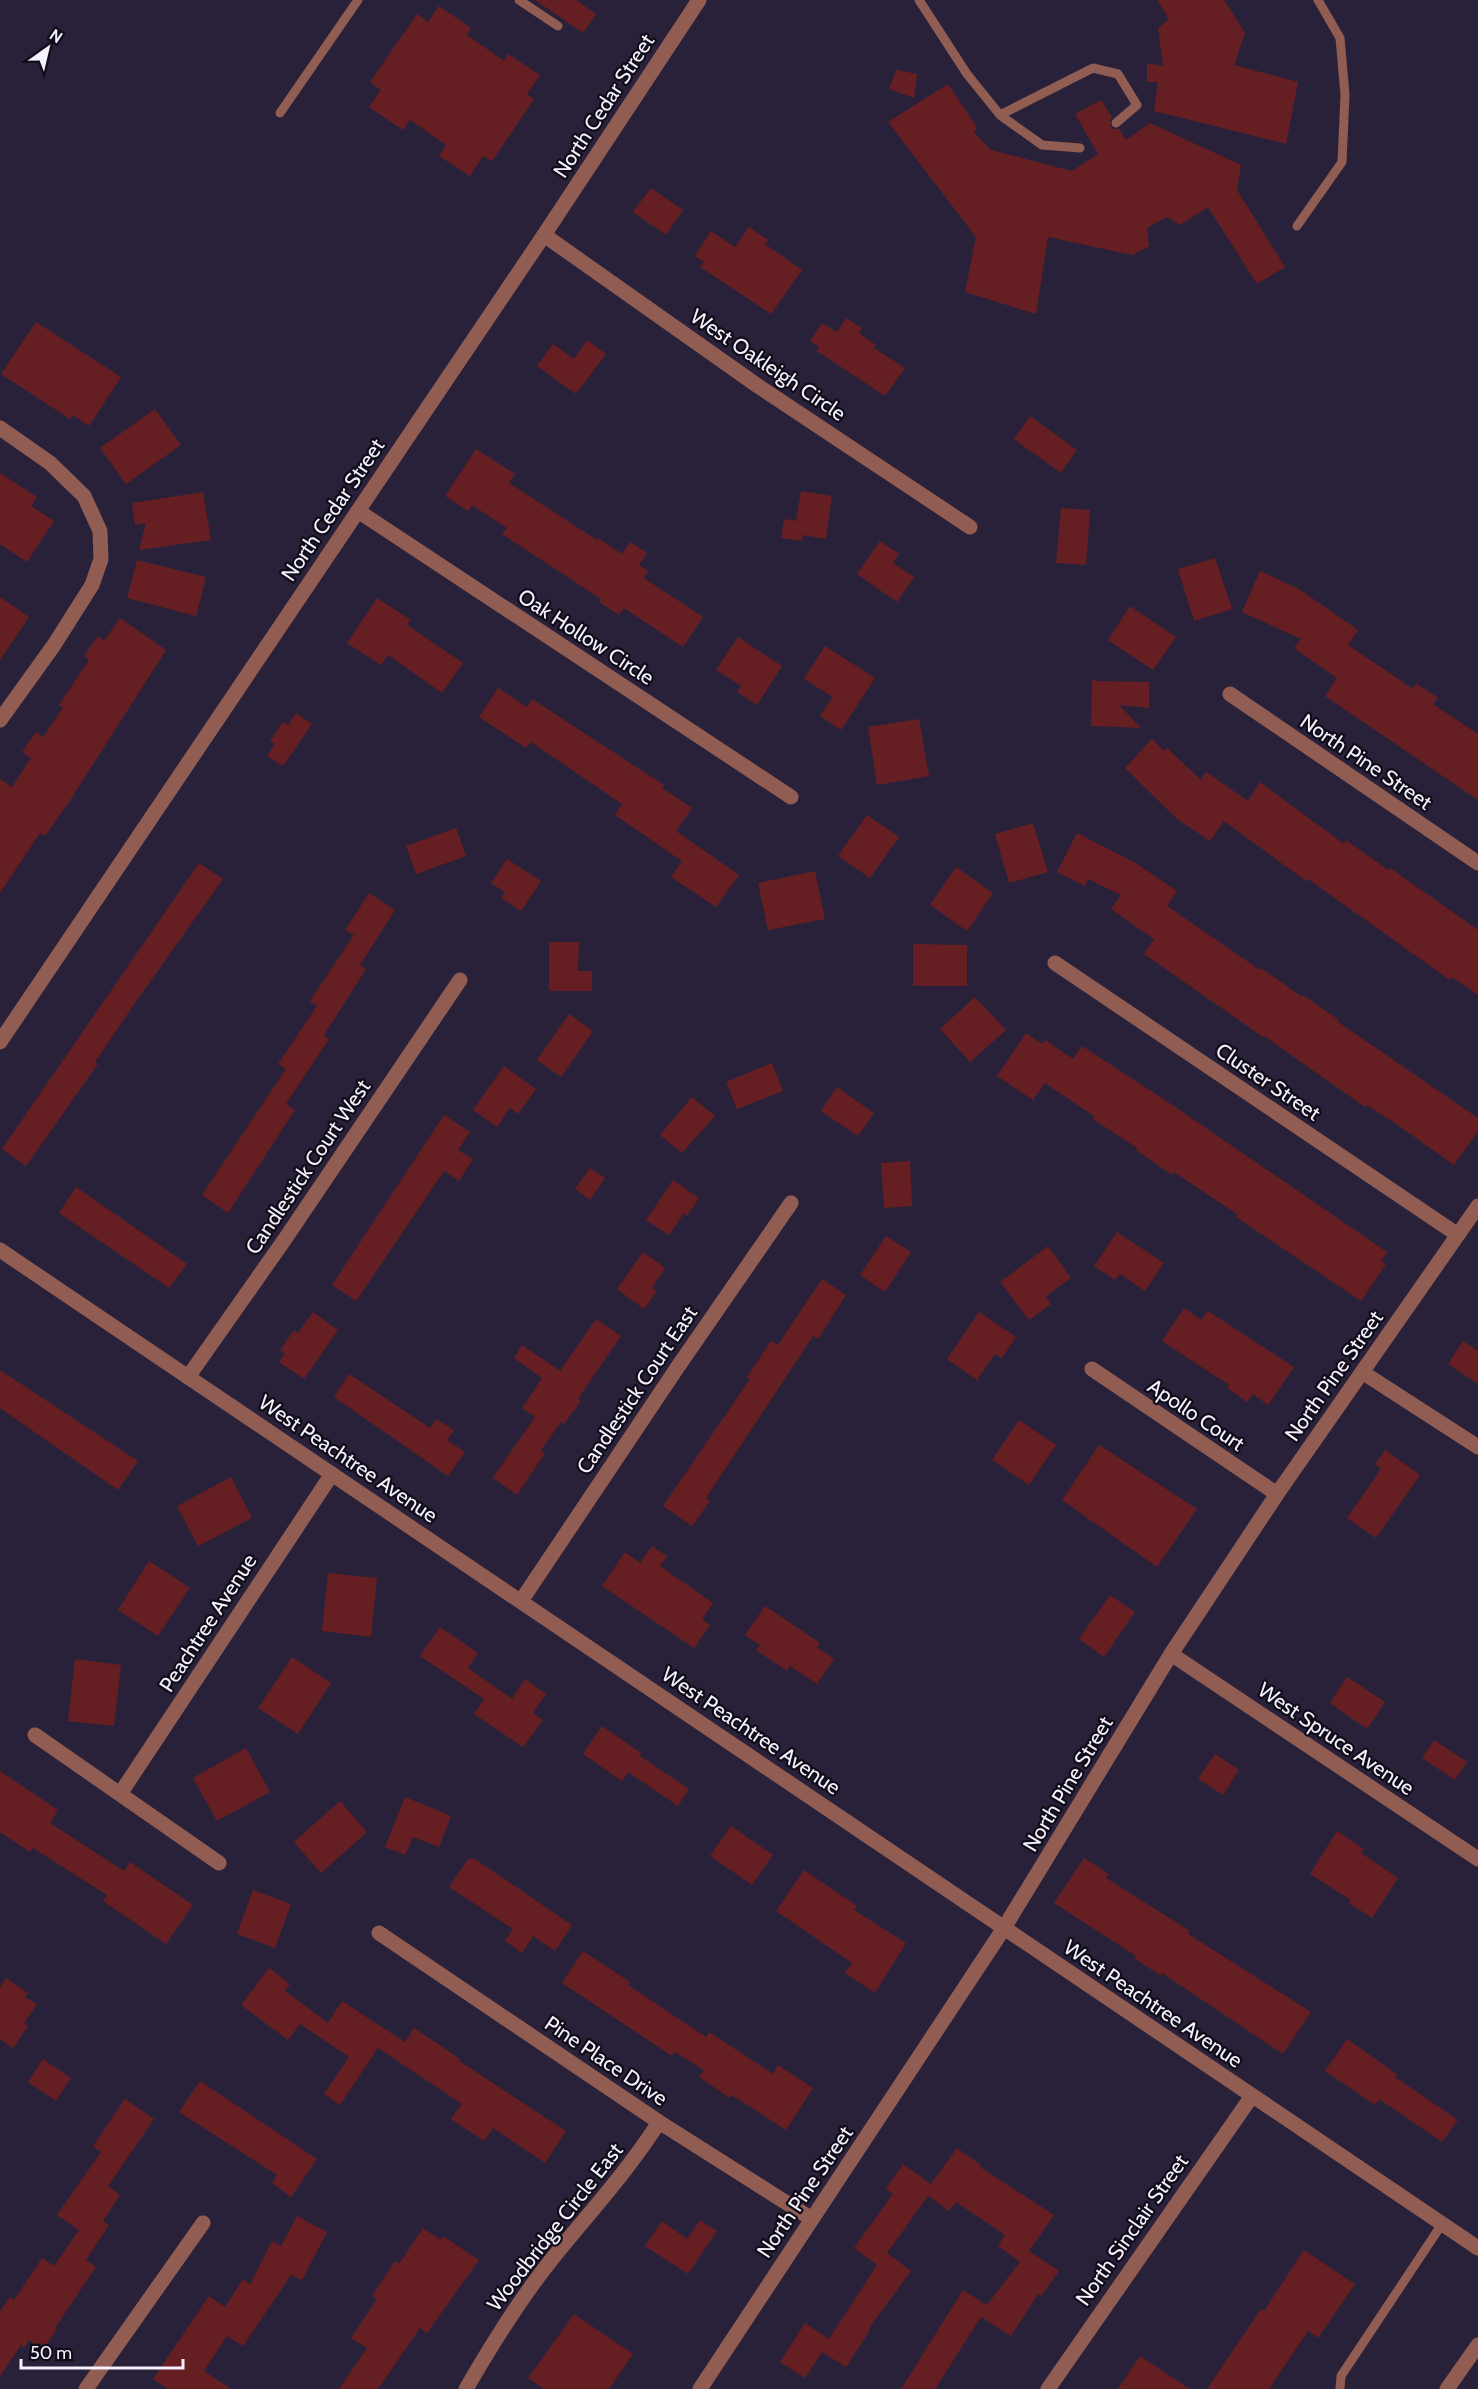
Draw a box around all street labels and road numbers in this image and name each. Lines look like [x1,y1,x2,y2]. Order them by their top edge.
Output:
street label: North Cedar Street [548,29,659,182]
street label: West Oakleigh Circle [686,303,851,426]
street label: North Cedar Street [276,434,389,586]
street label: Oak Hollow Circle [514,583,659,690]
street label: North Pine Street [1296,708,1437,815]
street label: Cluster Street [1211,1037,1325,1126]
street label: Candlestick Court West [240,1075,375,1259]
street label: Candlestick Court East [571,1301,702,1478]
street label: North Pine Street [1279,1306,1388,1446]
street label: Apollo Court [1143,1373,1249,1456]
street label: West Peachtree Avenue [254,1390,442,1528]
street label: Peachtree Avenue [154,1549,262,1696]
street label: West Peachtree Avenue [657,1662,845,1800]
street label: West Spruce Avenue [1253,1677,1419,1800]
street label: North Pine Street [1017,1712,1118,1856]
street label: West Peachtree Avenue [1059,1935,1247,2073]
street label: Pine Place Drive [540,2010,673,2111]
street label: North Pine Street [751,2121,858,2262]
street label: Woodbridge Circle East [481,2138,628,2316]
street label: North Sinclair Street [1070,2149,1193,2310]

